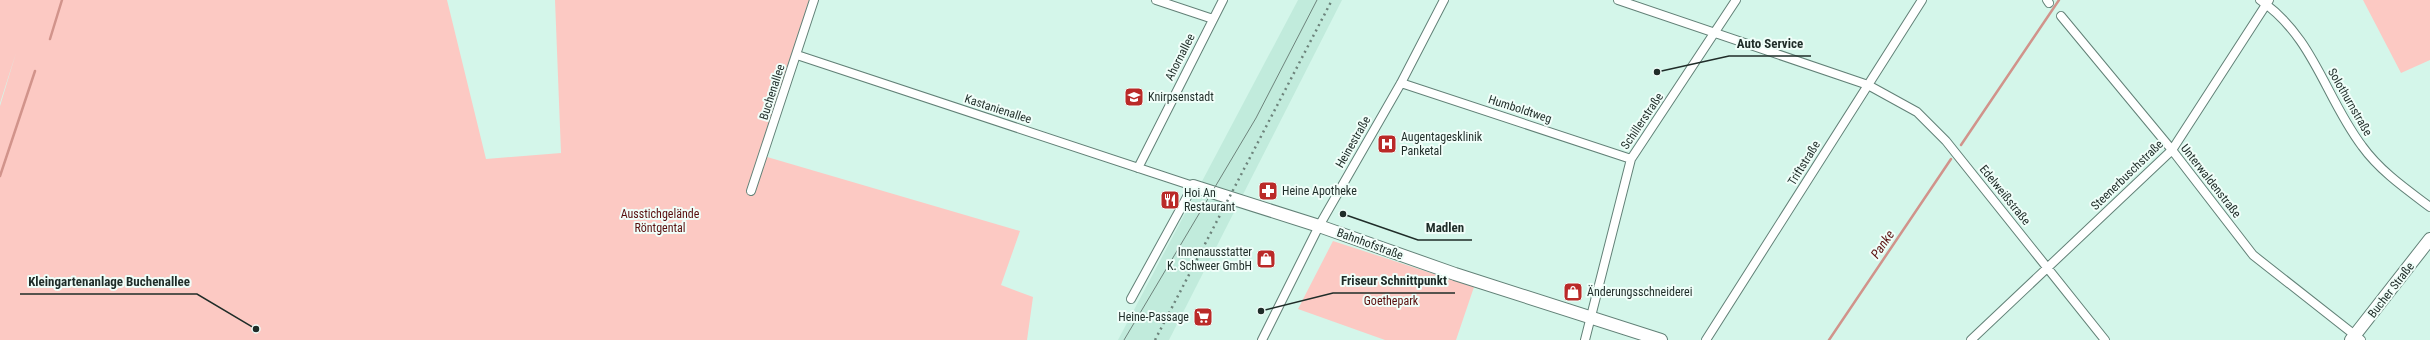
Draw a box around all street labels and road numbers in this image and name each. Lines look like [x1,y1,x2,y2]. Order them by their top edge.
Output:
street label: Ahornallee [1162,31,1198,83]
street label: Buchenallee [756,62,788,122]
street label: Solothurnstraße [2325,66,2375,139]
street label: Schillerstraße [1618,90,1666,152]
street label: Kastanienallee [963,92,1034,127]
street label: Humboldtweg [1487,92,1554,126]
street label: Heinestraße [1333,113,1374,170]
street label: Steenerbuschstraße [2088,137,2166,213]
street label: Triftstraße [1785,138,1823,188]
street label: Unterwaldenstraße [2178,142,2244,221]
street label: Edelweißstraße [1977,162,2034,228]
street label: Bahnhofstraße [1335,226,1405,263]
street label: Bucher Straße [2365,259,2417,321]

